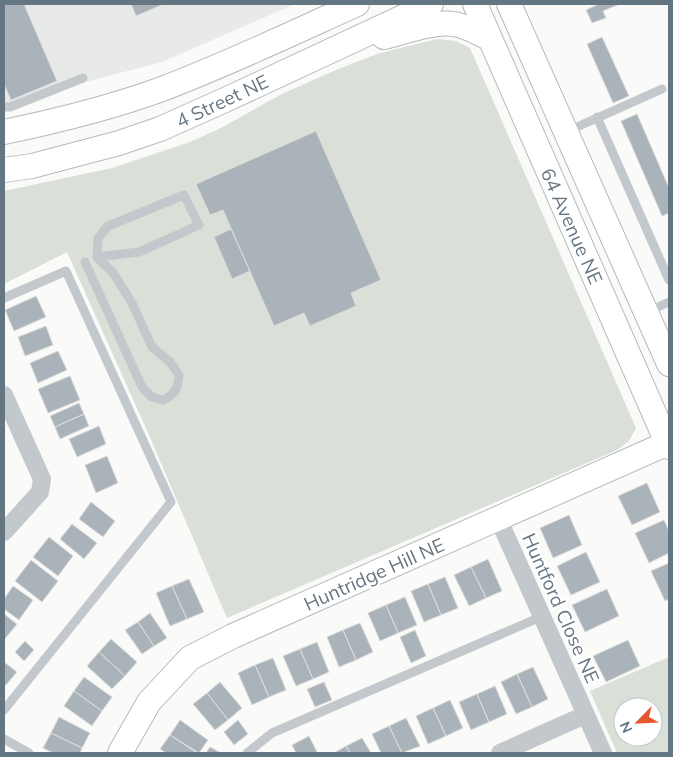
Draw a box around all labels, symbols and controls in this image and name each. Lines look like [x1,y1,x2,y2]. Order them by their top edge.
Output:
street label: 4 Street NE [172,69,272,133]
street label: 64 Avenue NE [536,164,608,288]
street label: Huntford Close NE [517,529,605,687]
street label: Huntridge Hill NE [300,532,448,616]
north arrow [613,697,663,747]
text: N [616,719,636,736]

